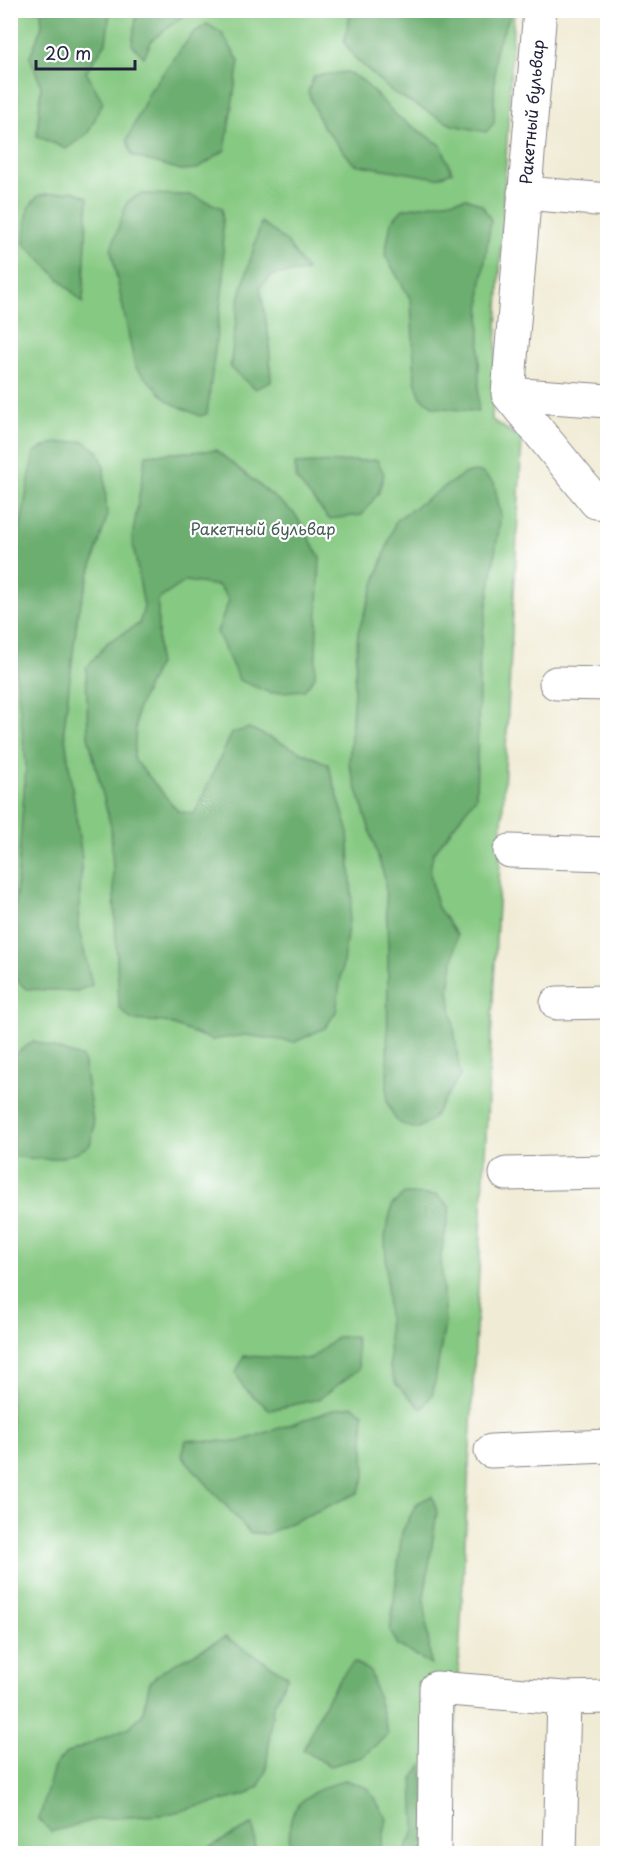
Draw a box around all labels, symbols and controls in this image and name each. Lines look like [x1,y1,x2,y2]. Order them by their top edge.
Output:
scale bar [36,33,135,71]
street label: Ракетный бульвар [513,38,549,185]
text: 20 m [45,39,91,66]
park label: Ракетный бульвар [190,516,336,540]

